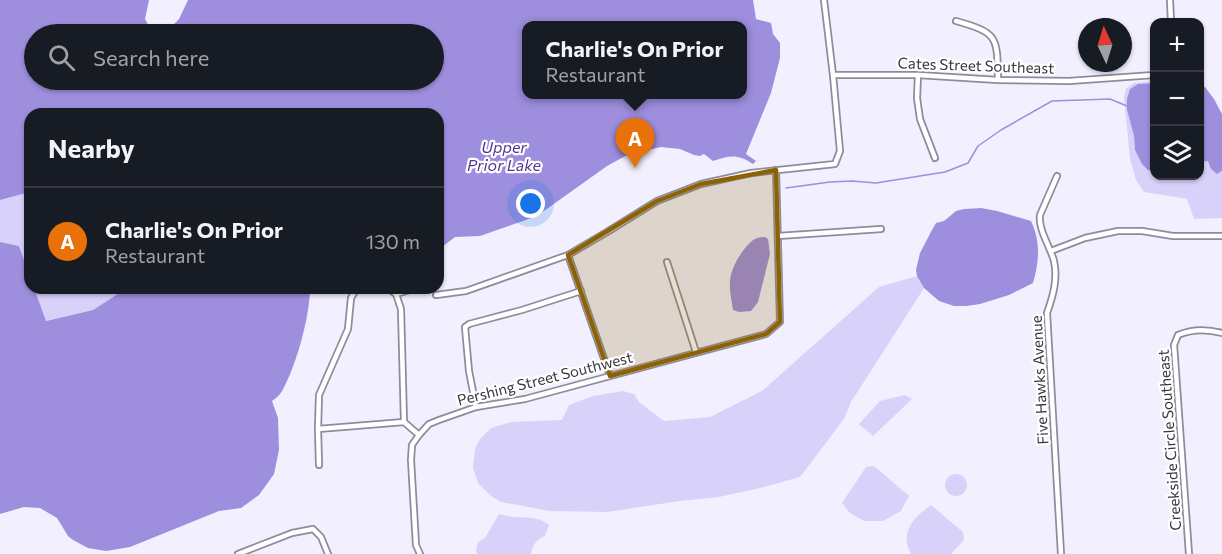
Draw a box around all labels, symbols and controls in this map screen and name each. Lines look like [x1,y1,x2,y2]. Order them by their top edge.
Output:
north arrow [1078,18,1132,72]
map controls [1150,18,1204,180]
button: + [1150,18,1204,72]
popup [522,21,747,99]
search box [24,24,444,90]
text: Charlie's On Prior [545,35,724,62]
icon: search [45,41,78,74]
text: Search here [93,44,209,71]
street label: Cates Street Southeast [897,53,1055,77]
text: Restaurant [545,62,646,86]
button: − [1150,72,1204,126]
pin: A [616,118,654,168]
button: layers [1150,126,1204,180]
text: Nearby [48,132,135,163]
water label: Upper Prior Lake [467,137,541,174]
your location [516,189,545,218]
text: Charlie's On Prior [105,216,283,243]
text: A [60,229,75,253]
text: 130 m [366,229,420,253]
text: Restaurant [105,243,205,267]
street label: Five Hawks Avenue [1027,315,1051,445]
street label: Pershing Street Southwest [455,347,634,409]
street label: Creekside Circle Southeast [1154,349,1184,531]

